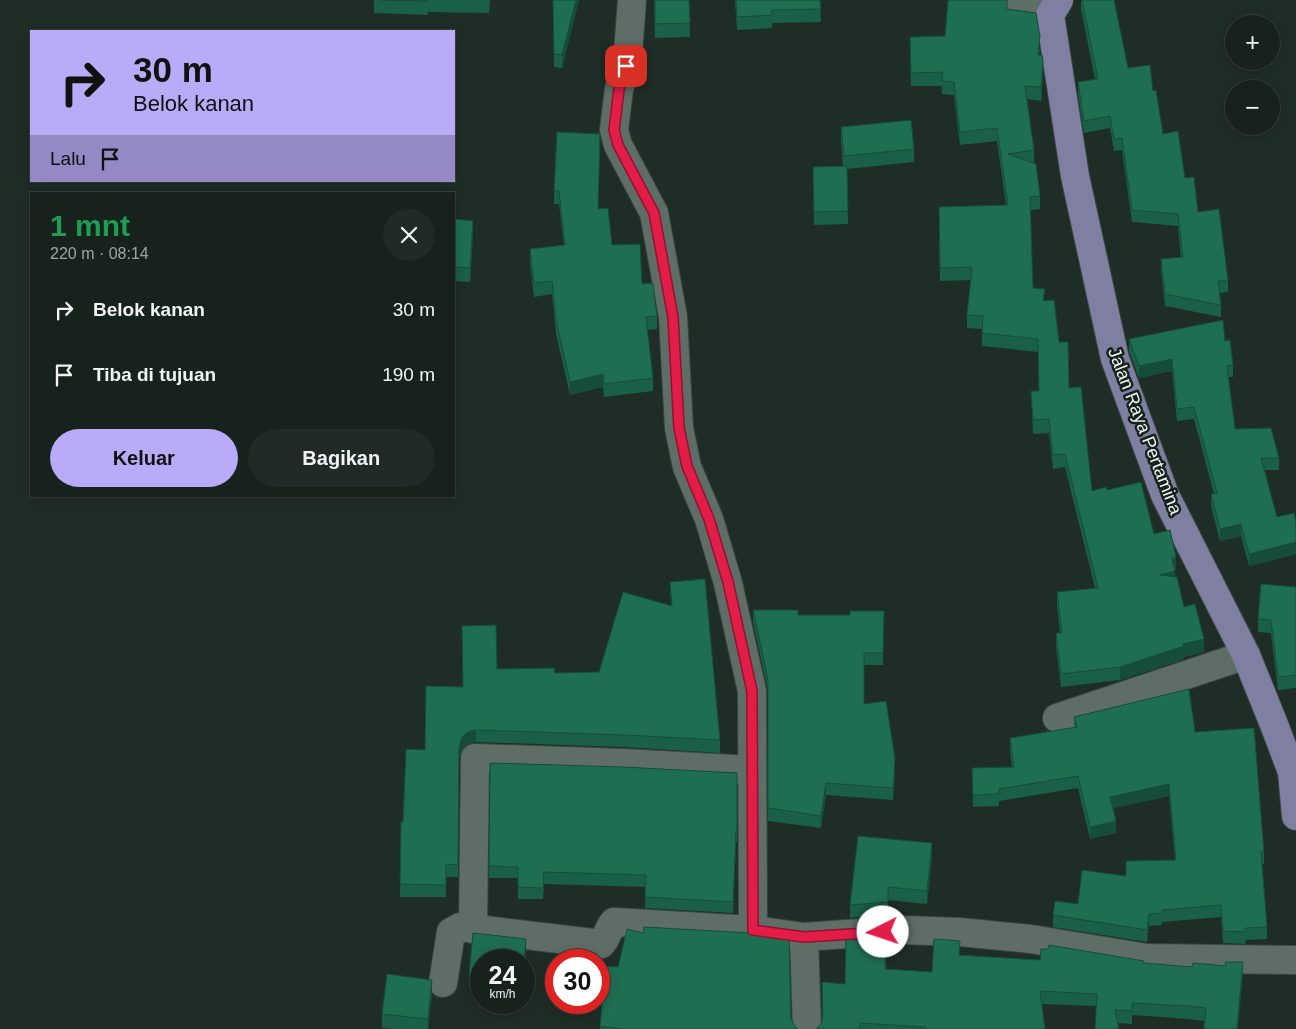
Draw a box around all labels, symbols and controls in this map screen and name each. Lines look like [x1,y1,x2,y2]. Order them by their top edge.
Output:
map controls [1225,15,1280,135]
button: + [1225,15,1280,70]
pin [605,45,647,87]
icon: right [50,50,115,115]
text: 30 m [133,50,213,89]
icon: arrive [612,52,640,80]
button: − [1225,80,1280,135]
text: Belok kanan [133,91,254,116]
icon: arrive [96,145,124,173]
text: Lalu [50,148,86,169]
text: 1 mnt [50,209,130,242]
button: close [383,209,435,261]
text: 220 m · 08:14 [50,245,149,262]
icon: right [50,296,78,324]
text: Belok kanan [93,299,205,320]
text: 30 m [393,299,435,320]
street label: Jalan Raya Pertamina [1104,345,1186,518]
icon: arrive [50,361,78,389]
text: Tiba di tujuan [93,364,216,385]
text: 190 m [382,364,435,385]
button: Keluar [50,429,238,487]
button: Bagikan [248,429,435,487]
position arrow [856,905,908,957]
speed limit sign: 30 [545,949,610,1014]
text: 24 [489,961,516,989]
text: km/h [489,987,516,1001]

